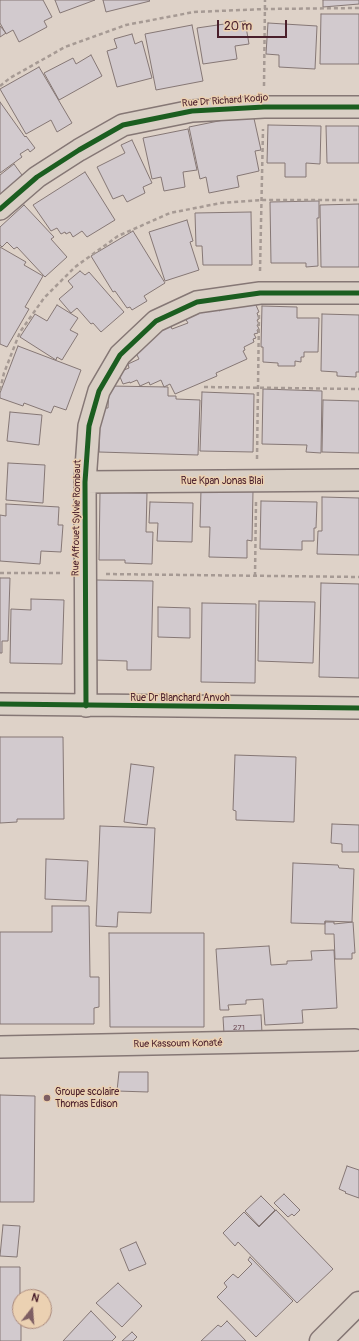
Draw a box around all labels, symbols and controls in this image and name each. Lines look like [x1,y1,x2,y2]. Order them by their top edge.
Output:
scale bar [219,12,289,38]
text: 20 m [224,19,252,34]
street label: Rue Dr Richard Kodjo [182,92,268,110]
street label: Rue Affouet Sylvie Rombaut [70,460,84,576]
street label: Rue Kpan Jonas Blai [181,475,263,487]
street label: Rue Dr Blanchard Anvoh [130,692,230,704]
house number: 271 [233,1023,245,1033]
street label: Rue Kassoum Konaté [133,1037,223,1051]
place label: Groupe scolaire Thomas Edison [55,1086,119,1110]
marker: Groupe scolaire Thomas Edison [42,1093,52,1103]
north arrow [12,1289,52,1329]
text: N [30,1291,41,1305]

